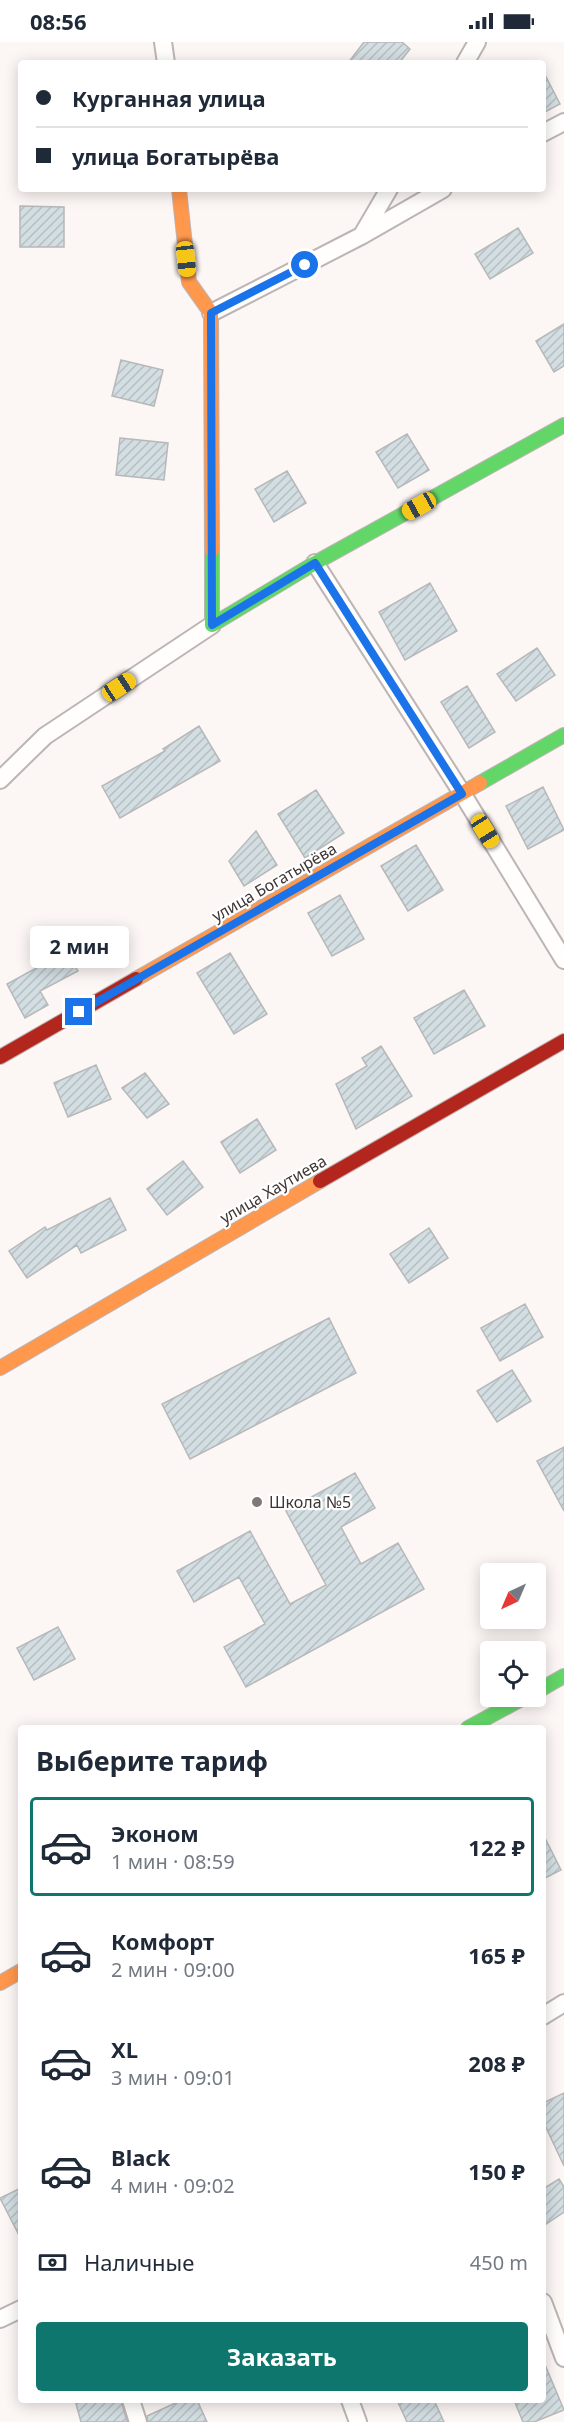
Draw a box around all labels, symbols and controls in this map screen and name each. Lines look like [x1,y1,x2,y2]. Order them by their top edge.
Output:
text: 08:56 [30,6,87,36]
text: Курганная улица [72,83,266,113]
text: улица Богатырёва [72,141,279,171]
car [175,240,197,278]
route start [291,251,318,278]
car [399,489,439,523]
car [99,670,139,704]
car [468,811,502,851]
street label: улица Богатырёва [208,837,340,927]
callout: 2 мин [29,925,128,967]
text: 2 мин [50,933,109,960]
route end [65,998,92,1025]
street label: улица Хаутиева [216,1150,330,1228]
place label: Школа №5 [269,1491,351,1513]
marker: Школа №5 [250,1495,264,1509]
north arrow [480,1563,546,1629]
map controls [480,1563,546,1707]
button: locate [480,1641,546,1707]
text: Выберите тариф [36,1742,268,1779]
text: Эконом [111,1818,199,1848]
icon: car [39,1820,93,1874]
text: 122 ₽ [468,1832,525,1862]
text: 1 мин · 08:59 [111,1848,235,1875]
text: Комфорт [111,1926,214,1956]
icon: car [39,1928,93,1982]
text: 165 ₽ [468,1940,525,1970]
text: 2 мин · 09:00 [111,1956,235,1983]
text: XL [111,2034,138,2064]
icon: car [39,2036,93,2090]
text: 208 ₽ [468,2048,525,2078]
text: 3 мин · 09:01 [111,2064,235,2091]
text: Black [111,2142,170,2172]
icon: car [39,2144,93,2198]
text: 150 ₽ [468,2156,525,2186]
text: 4 мин · 09:02 [111,2172,235,2199]
icon: cash [36,2246,69,2279]
text: Наличные [84,2247,194,2277]
text: 450 m [470,2249,528,2276]
button: Заказать [36,2322,528,2391]

